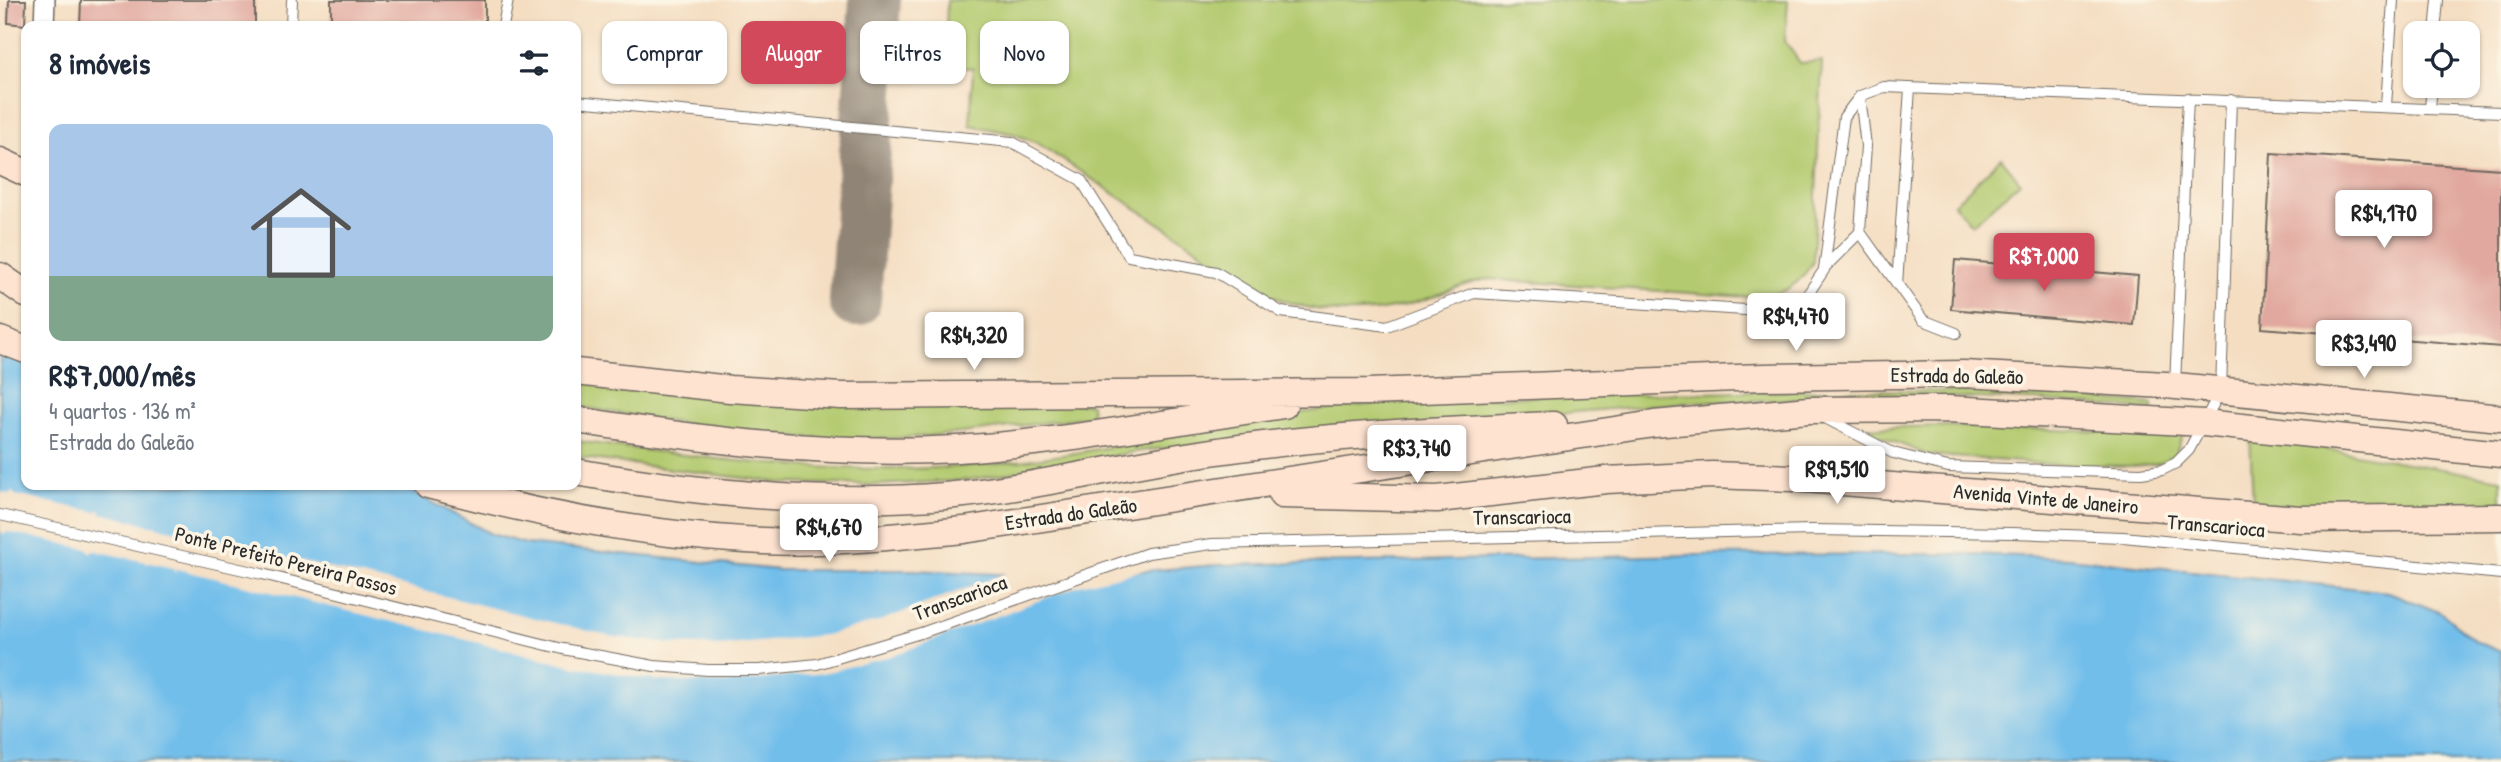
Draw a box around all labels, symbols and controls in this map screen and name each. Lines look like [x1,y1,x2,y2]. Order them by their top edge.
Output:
chip: Comprar [602,21,727,84]
chip: Alugar [741,21,846,84]
chip: Filtros [860,21,966,84]
chip: Novo [980,21,1069,84]
map controls [2403,21,2480,98]
button: locate [2403,21,2480,98]
text: 8 imóveis [49,43,150,83]
icon: filters [515,44,553,82]
icon: home [238,170,364,296]
pin: R$4,170 [2319,190,2449,250]
text: R$4,170 [2351,197,2417,228]
pin: R$7,000 [1979,233,2109,293]
text: R$7,000 [2009,240,2079,271]
pin: R$4,470 [1731,294,1861,353]
text: R$4,470 [1763,300,1829,331]
pin: R$4,320 [909,312,1039,372]
text: R$4,320 [941,319,1007,350]
pin: R$3,490 [2299,320,2429,380]
text: R$3,490 [2332,327,2396,358]
text: R$7,000/mês [49,355,196,395]
street label: Estrada do Galeão [1890,360,2024,391]
text: 4 quartos · 136 m² [49,395,196,426]
text: Estrada do Galeão [49,426,194,457]
pin: R$3,740 [1352,426,1482,485]
text: R$3,740 [1383,432,1451,463]
pin: R$9,510 [1772,447,1902,506]
text: R$9,510 [1805,453,1869,484]
street label: Avenida Vinte de Janeiro [1952,476,2140,521]
street label: Estrada do Galeão [1003,490,1139,537]
street label: Transcarioca [1473,501,1571,532]
pin: R$4,670 [764,504,894,564]
street label: Transcarioca [2166,507,2266,544]
text: R$4,670 [796,511,862,542]
street label: Ponte Prefeito Pereira Passos [172,519,400,602]
street label: Transcarioca [909,567,1011,628]

